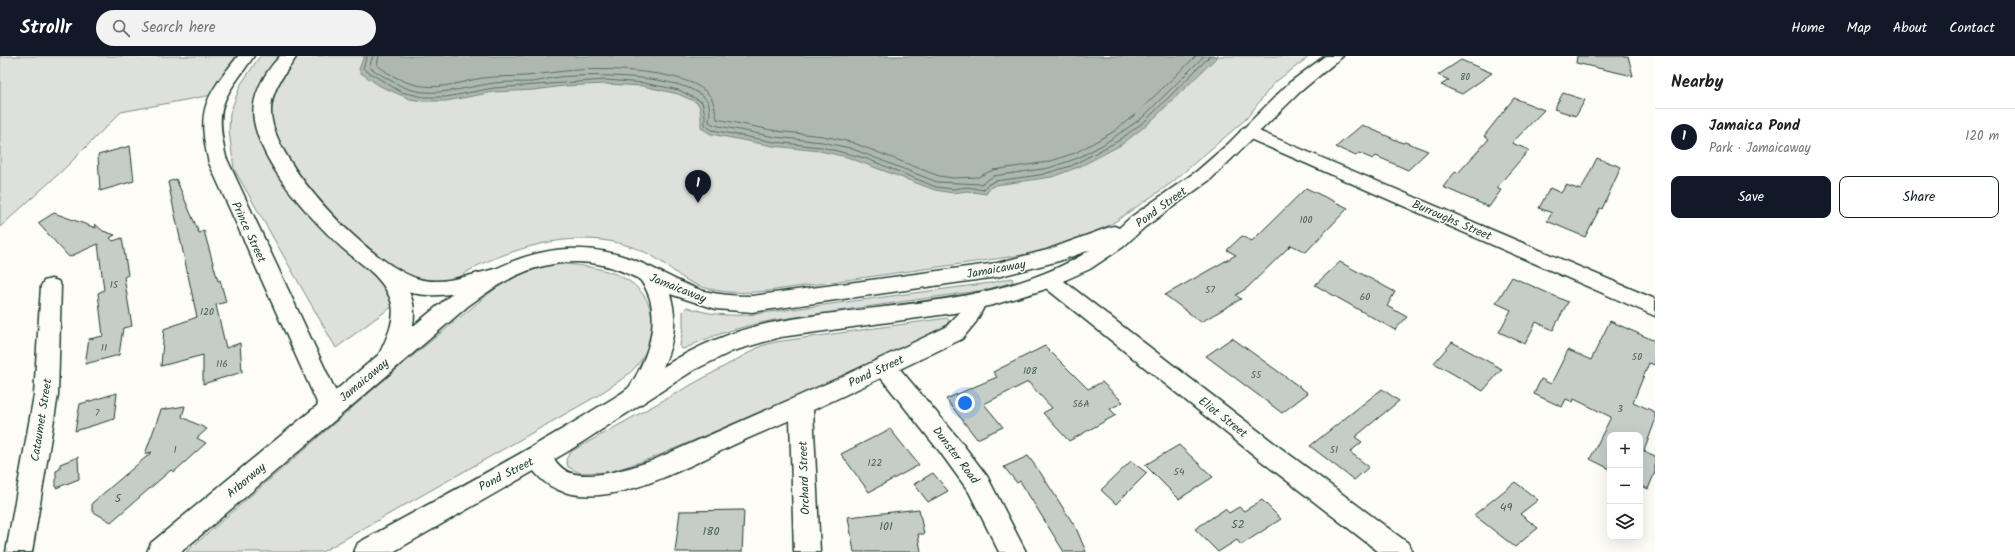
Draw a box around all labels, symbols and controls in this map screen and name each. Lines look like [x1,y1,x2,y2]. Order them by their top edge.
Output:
search box [96,10,376,46]
text: Strollr [20,13,72,43]
text: Search here [142,16,216,40]
icon: search [110,17,132,39]
text: Home [1791,17,1825,39]
text: Map [1847,17,1871,39]
text: About [1893,17,1927,39]
text: Contact [1949,17,1995,39]
text: Nearby [1671,69,1723,96]
house number: 80 [1460,70,1470,85]
text: Jamaica Pond [1709,114,1800,138]
text: 1 [1682,126,1686,147]
text: 120 m [1965,126,1999,147]
text: Park · Jamaicaway [1709,138,1811,159]
pin: 1 [685,170,711,203]
button: Save [1671,176,1831,218]
button: Share [1839,176,1999,218]
street label: Pond Street [1132,182,1191,233]
street label: Burroughs Street [1409,195,1495,246]
street label: Prince Street [226,198,271,266]
house number: 100 [1299,212,1313,228]
street label: Jamaicaway [965,255,1027,284]
street label: Jamaicaway [647,268,709,309]
house number: 15 [110,277,119,293]
house number: 57 [1205,282,1215,298]
house number: 60 [1360,289,1370,305]
house number: 120 [200,304,214,320]
house number: 11 [101,340,107,356]
house number: 50 [1632,349,1642,365]
street label: Pond Street [845,350,908,393]
street label: Jamaicaway [335,354,394,407]
house number: 116 [216,356,228,372]
house number: 108 [1023,363,1038,379]
house number: 55 [1251,367,1262,383]
street label: Cataumet Street [26,377,57,463]
street label: Eliot Street [1194,392,1252,443]
your location [955,393,975,413]
house number: 56A [1072,396,1090,412]
house number: 3 [1617,401,1623,417]
house number: 7 [95,405,100,421]
street label: Dunster Road [928,422,984,489]
map controls [1607,432,1643,540]
button: + [1607,432,1643,468]
street label: Orchard Street [794,440,815,515]
house number: 1 [173,442,177,458]
house number: 51 [1330,442,1338,458]
street label: Pond Street [475,452,537,496]
house number: 122 [868,455,883,471]
street label: Arborway [222,458,270,503]
house number: 54 [1174,464,1185,480]
button: − [1607,468,1643,504]
house number: 5 [115,489,123,508]
house number: 49 [1500,498,1512,517]
button: layers [1607,504,1643,540]
house number: 52 [1231,515,1245,534]
house number: 101 [879,517,893,536]
house number: 180 [703,522,720,541]

